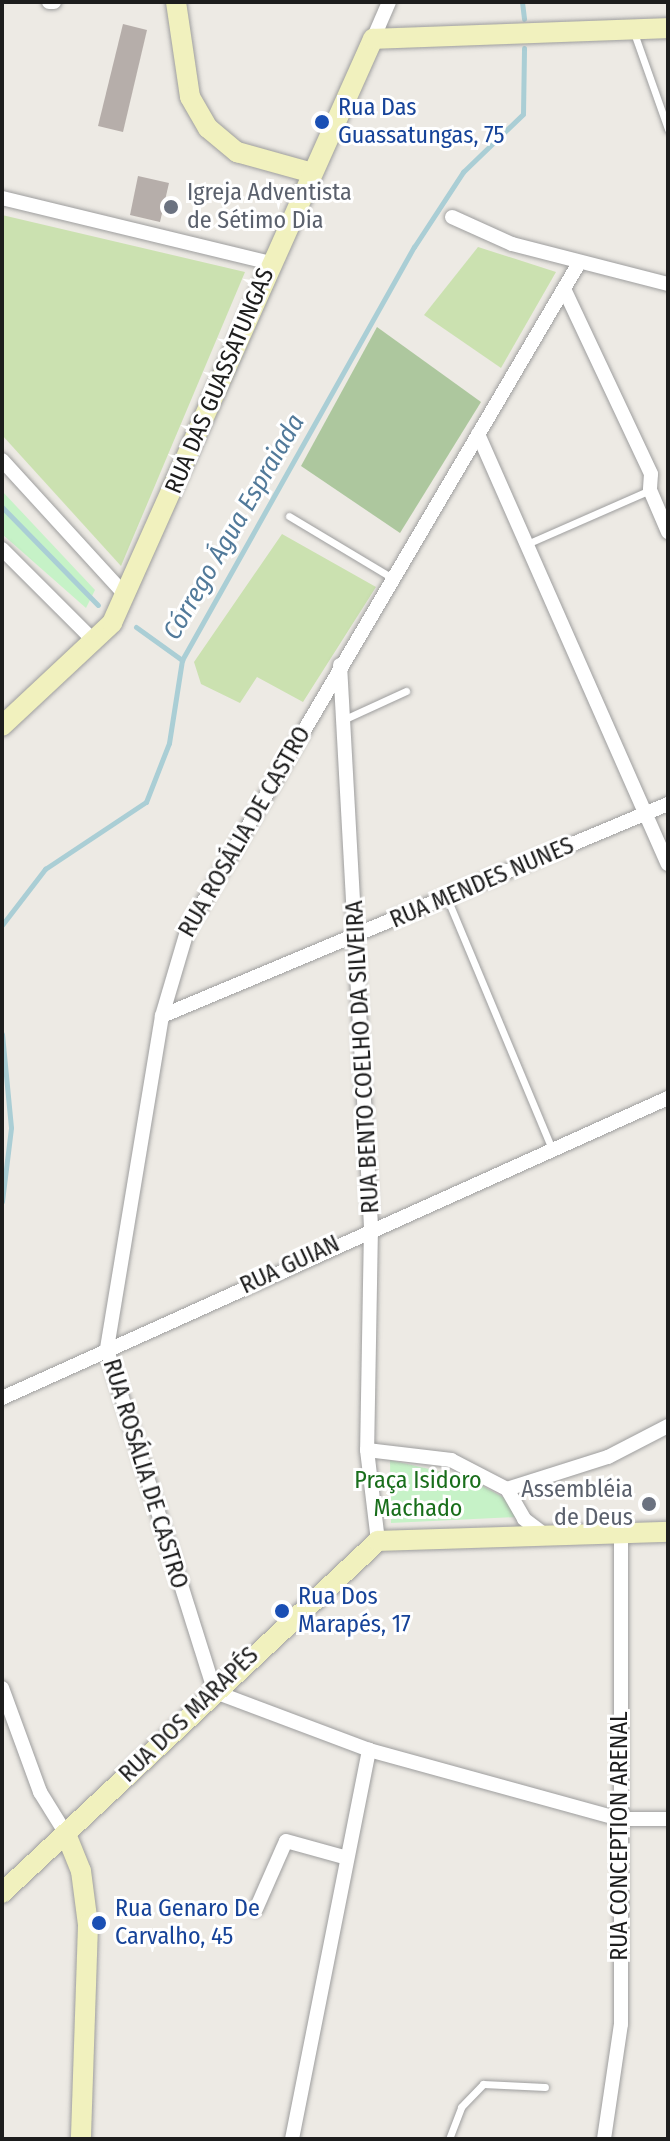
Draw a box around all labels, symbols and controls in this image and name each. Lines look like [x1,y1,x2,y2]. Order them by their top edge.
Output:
place label: Rua Das Guassatungas, 75 [338,94,505,150]
marker: Rua Das Guassatungas, 75 [313,113,331,131]
place label: Igreja Adventista de Sétimo Dia [187,179,352,235]
marker: Igreja Adventista de Sétimo Dia [162,198,180,216]
street label: RUA DAS GUASSATUNGAS [159,264,281,498]
water label: Córrego Água Espraiada [157,409,311,645]
street label: RUA ROSÁLIA DE CASTRO [173,721,317,943]
street label: RUA MENDES NUNES [386,831,578,935]
street label: RUA BENTO COELHO DA SILVEIRA [340,900,386,1214]
street label: RUA GUIAN [236,1229,344,1301]
street label: RUA ROSÁLIA DE CASTRO [96,1356,194,1592]
park label: Praça Isidoro Machado [354,1467,482,1523]
place label: Assembléia de Deus [521,1476,633,1532]
marker: Assembléia de Deus [640,1495,658,1513]
place label: Rua Dos Marapés, 17 [298,1583,411,1639]
marker: Rua Dos Marapés, 17 [273,1602,291,1620]
street label: RUA DOS MARAPÉS [113,1641,265,1789]
street label: RUA CONCEPTION ARENAL [606,1711,634,1961]
place label: Rua Genaro De Carvalho, 45 [115,1895,260,1951]
marker: Rua Genaro De Carvalho, 45 [90,1914,108,1932]

